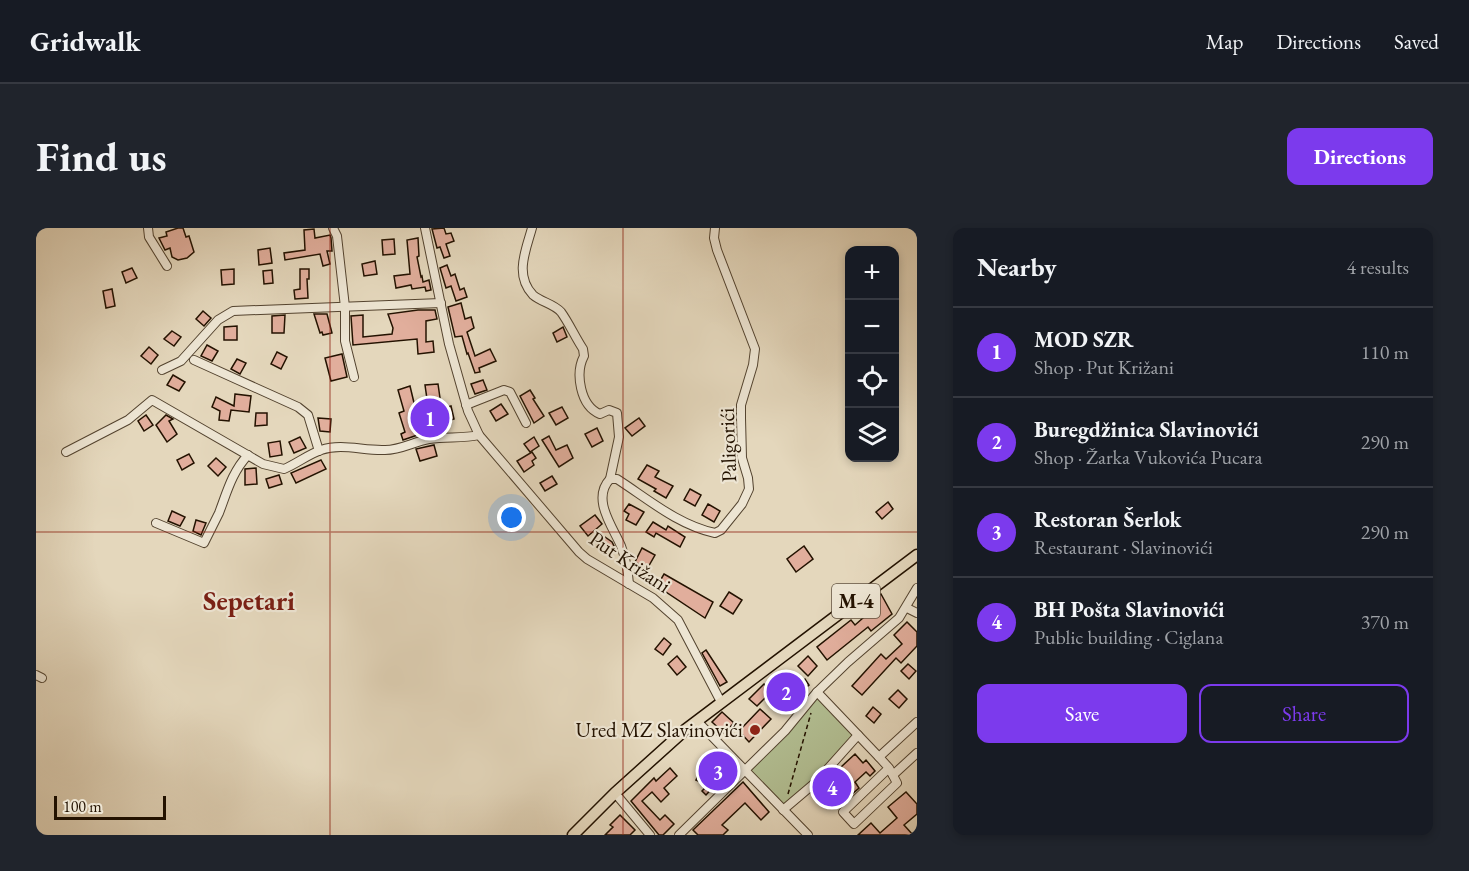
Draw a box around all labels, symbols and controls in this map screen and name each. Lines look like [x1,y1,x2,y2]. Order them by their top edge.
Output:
text: Gridwalk [30,23,141,59]
text: Map [1206,28,1243,55]
text: Directions [1276,28,1361,55]
text: Saved [1394,28,1439,55]
button: Directions [1287,128,1433,185]
text: Find us [36,129,167,184]
map controls [845,246,899,462]
button: + [845,246,899,300]
text: Nearby [977,250,1057,284]
text: 4 results [1346,254,1409,280]
button: − [845,300,899,354]
text: MOD SZR [1034,325,1134,354]
text: 1 [991,339,1002,365]
text: 110 m [1361,339,1409,365]
button: locate [845,354,899,408]
text: Shop · Put Križani [1034,354,1174,380]
pin: 1 [410,396,450,441]
street label: Paligorići [713,407,742,483]
button: layers [845,408,899,462]
text: Buregdžinica Slavinovići [1034,415,1259,444]
text: 2 [991,429,1002,455]
text: 290 m [1361,429,1409,455]
text: Shop · Žarka Vukovića Pucara [1034,444,1262,470]
your location [497,503,526,532]
text: Restoran Šerlok [1034,505,1182,534]
text: 3 [991,519,1002,545]
text: 290 m [1361,519,1409,545]
street label: Put Križani [584,525,676,599]
text: Restaurant · Slavinovići [1034,534,1213,560]
district label: Sepetari [203,583,295,618]
road number: M-4 [832,584,880,618]
text: BH Pošta Slavinovići [1034,595,1225,624]
text: 4 [991,609,1002,635]
text: 370 m [1361,609,1409,635]
text: Public building · Ciglana [1034,624,1223,650]
pin: 2 [766,670,806,714]
button: Save [977,684,1187,743]
button: Share [1199,684,1409,743]
place label: Ured MZ Slavinovići [576,716,743,743]
marker: Ured MZ Slavinovići [748,723,762,737]
pin: 3 [698,748,738,794]
pin: 4 [812,764,852,810]
scale bar [54,793,166,820]
text: 100 m [63,796,102,817]

